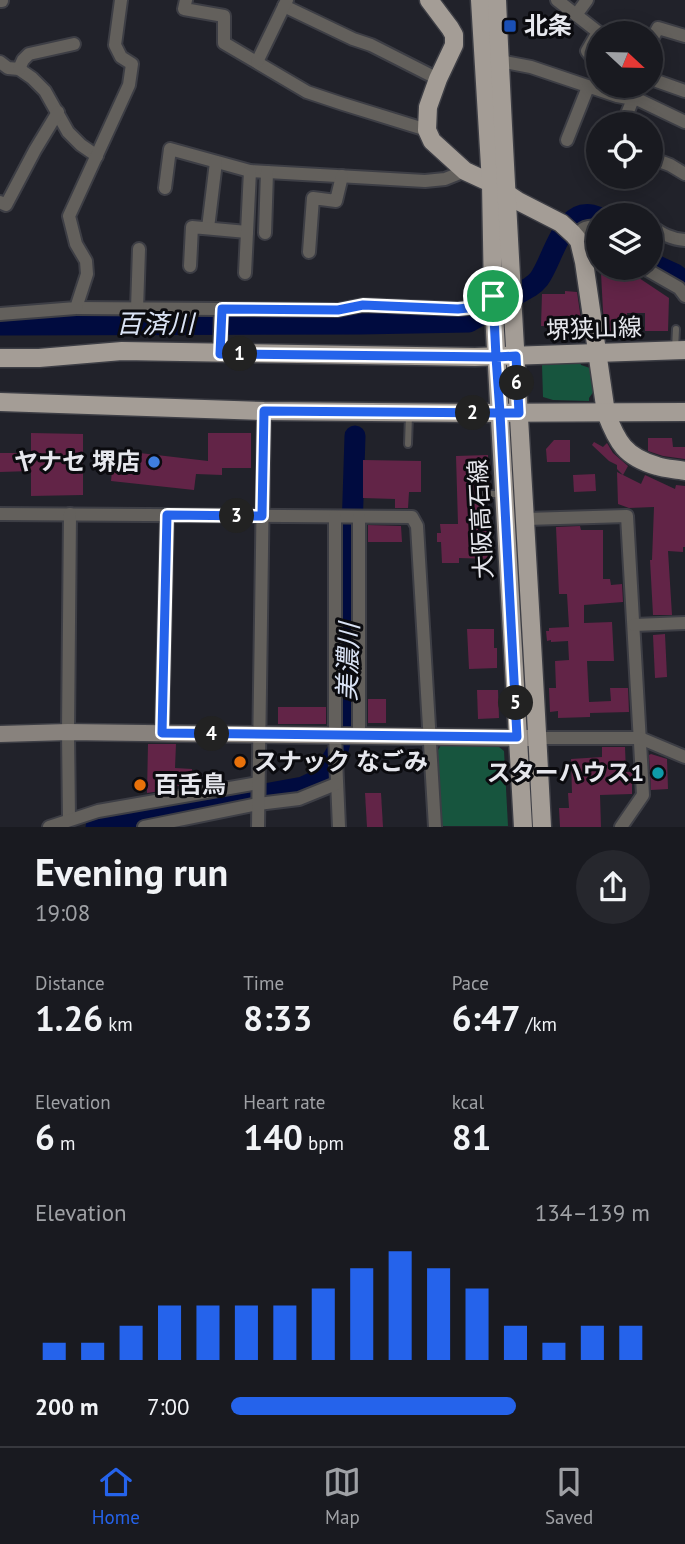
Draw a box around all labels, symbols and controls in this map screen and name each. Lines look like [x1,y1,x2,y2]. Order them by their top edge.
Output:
place label: 北条 [524,10,572,41]
marker: 北条 [502,18,518,34]
north arrow [586,21,663,98]
map controls [586,21,663,280]
button: locate [586,112,663,189]
button: layers [586,203,663,280]
pin [463,266,523,326]
icon: arrive [474,277,512,315]
water label: 百済川 [116,307,197,340]
street label: 堺狭山線 [545,311,642,346]
pin: 1 [222,336,258,372]
text: 1 [234,341,245,365]
pin: 6 [500,366,534,400]
text: 6 [511,370,522,394]
pin: 2 [456,396,490,430]
text: 2 [467,400,478,424]
place label: ヤナセ 堺店 [14,446,140,477]
marker: ヤナセ 堺店 [146,454,162,470]
street label: 大阪高石線 [462,458,499,580]
pin: 3 [219,498,254,534]
text: 3 [231,503,242,527]
water label: 美濃川 [330,619,365,702]
pin: 5 [498,686,534,720]
text: 5 [510,690,521,714]
pin: 4 [194,716,230,752]
text: 4 [206,721,217,745]
place label: スナック なごみ [254,746,428,777]
marker: スナック なごみ [232,754,248,770]
place label: スターハウス1 [487,757,644,788]
marker: スターハウス1 [650,765,666,781]
place label: 百舌鳥 [154,769,226,800]
marker: 百舌鳥 [132,777,148,793]
text: Evening run [35,847,228,896]
button: share [576,850,650,924]
text: 19:08 [35,898,90,927]
text: Distance [35,971,105,995]
text: Time [243,971,284,995]
text: Pace [452,971,489,995]
text: 1.26 [35,995,103,1041]
text: 8:33 [243,995,312,1041]
text: 6:47 [452,995,521,1041]
text: km [103,1012,133,1036]
text: /km [521,1012,557,1036]
text: Elevation [35,1090,111,1114]
text: Heart rate [243,1090,325,1114]
text: kcal [452,1090,484,1114]
text: 6 [35,1114,55,1160]
text: 140 [243,1114,303,1160]
text: 81 [452,1114,491,1160]
text: m [55,1131,75,1155]
text: bpm [303,1131,344,1155]
text: Elevation [35,1198,127,1227]
text: 134–139 m [535,1198,650,1227]
text: 200 m [35,1392,98,1421]
text: 7:00 [147,1392,190,1421]
tab: Home [92,1463,140,1529]
tab: Map [323,1463,361,1529]
tab: Saved [545,1463,593,1529]

